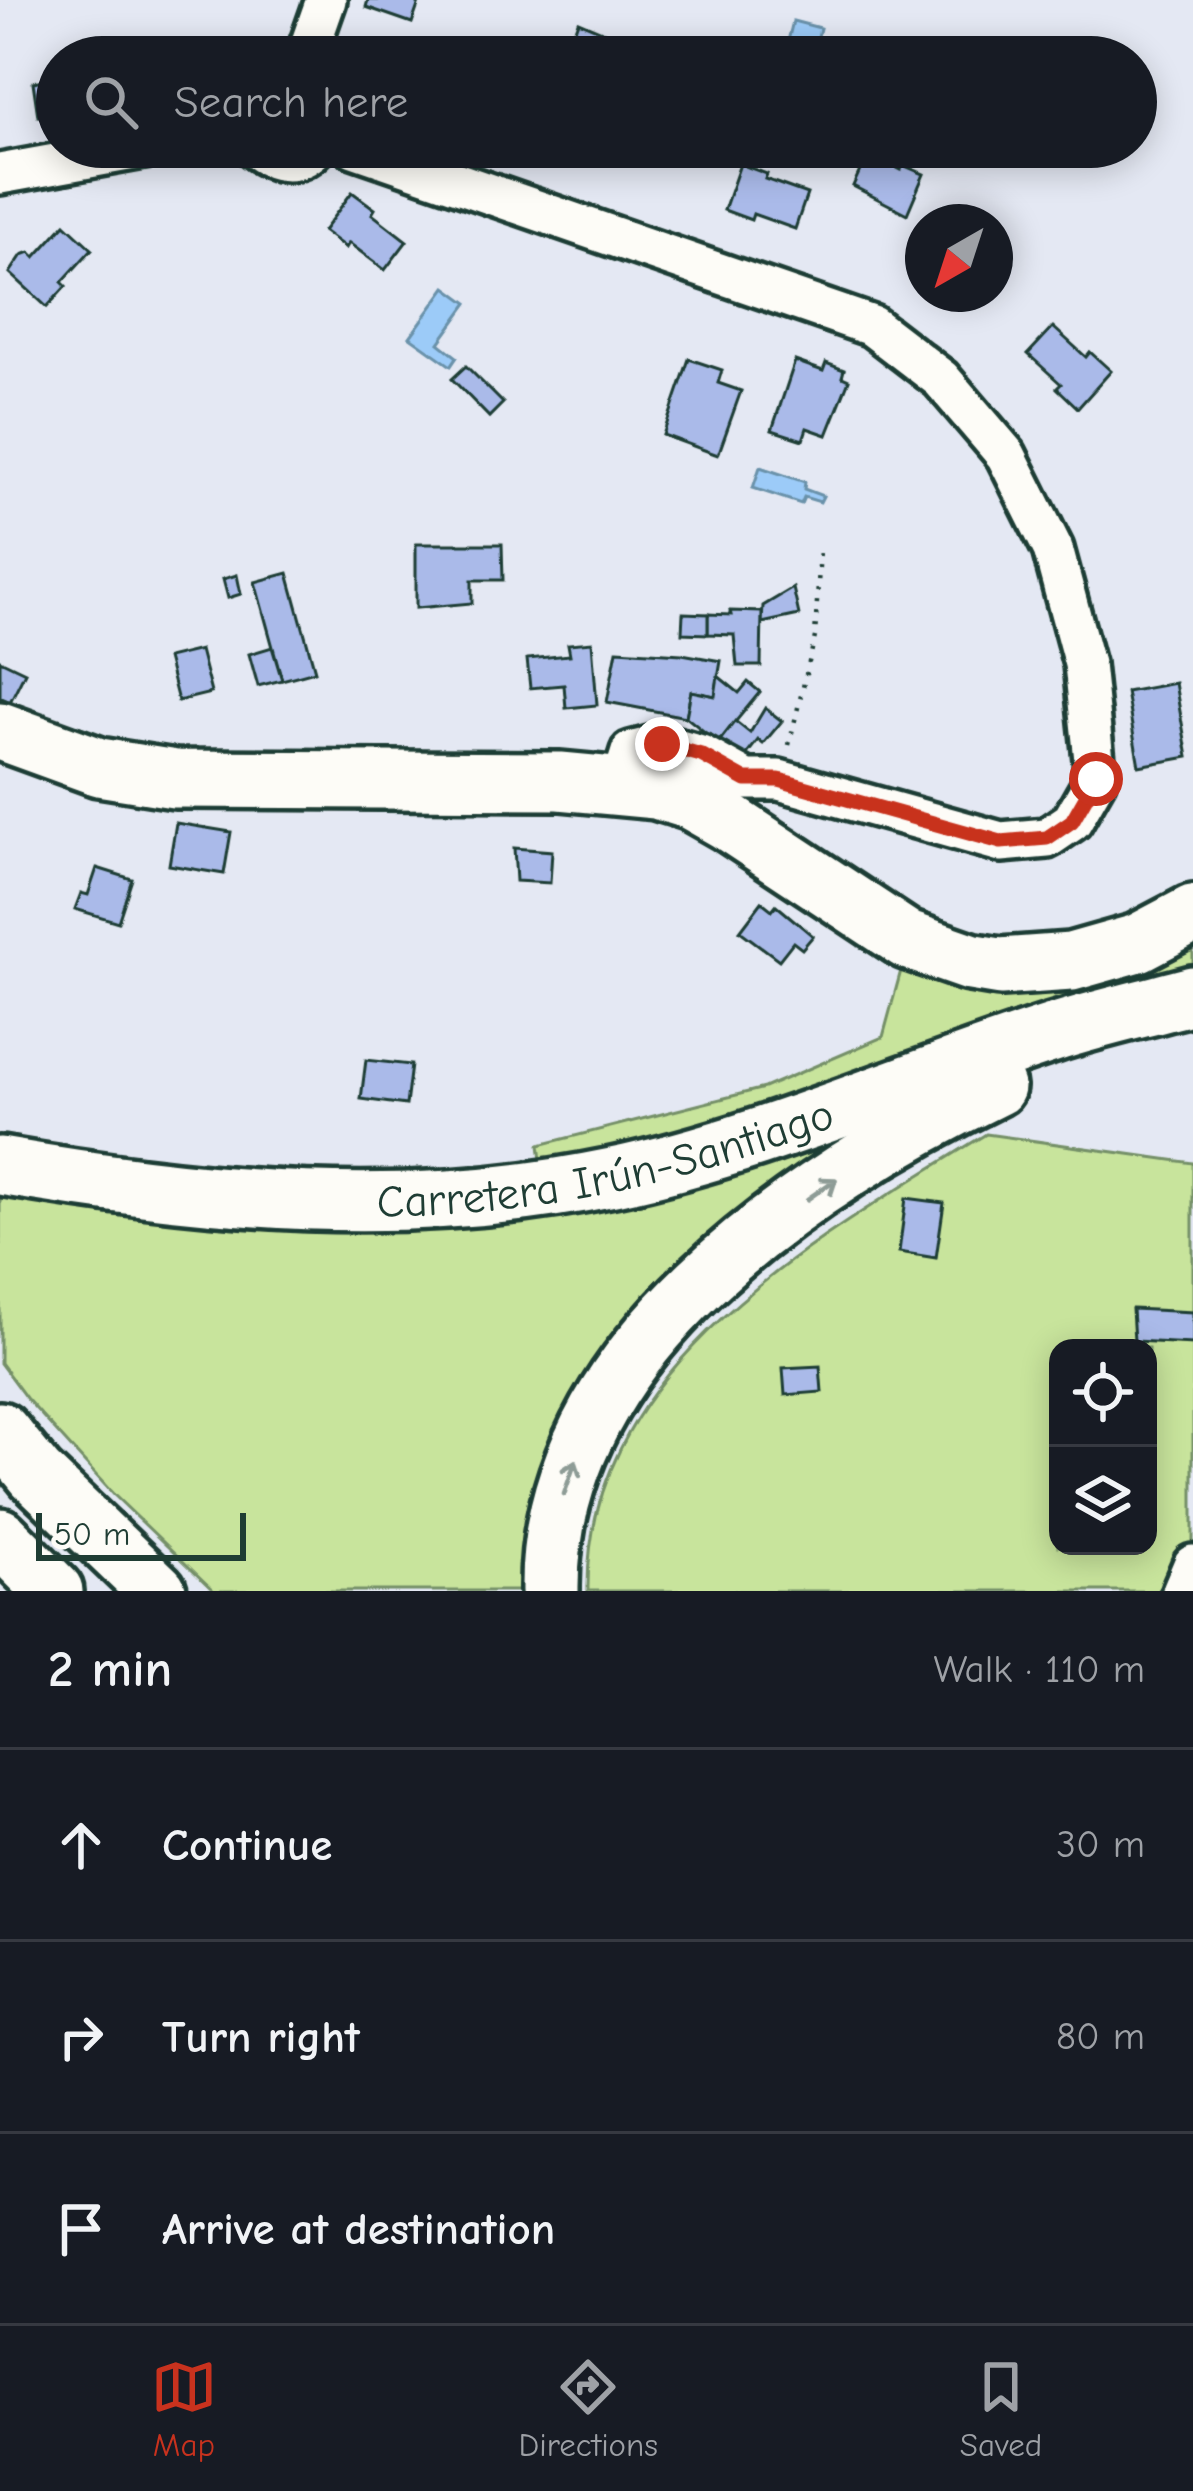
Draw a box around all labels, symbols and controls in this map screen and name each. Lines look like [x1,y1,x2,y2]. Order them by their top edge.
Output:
search box [36,36,1157,168]
icon: search [78,69,144,135]
text: Search here [174,76,408,128]
north arrow [905,204,1013,312]
route end [635,717,689,771]
route start [1069,752,1123,806]
street label: Carretera Irún-Santiago [376,1087,840,1228]
one-way arrow [805,1177,838,1202]
map controls [1049,1339,1157,1555]
button: locate [1049,1339,1157,1447]
button: layers [1049,1447,1157,1555]
one-way arrow [561,1459,582,1496]
scale bar [36,1507,246,1560]
text: 50 m [54,1515,130,1553]
text: 2 min [48,1640,172,1699]
text: Walk · 110 m [933,1647,1145,1692]
icon: ahead [48,1812,114,1878]
text: Continue [162,1819,332,1871]
text: 30 m [1056,1822,1145,1867]
icon: right [48,2004,114,2070]
text: Turn right [162,2011,360,2063]
text: 80 m [1056,2014,1145,2059]
icon: arrive [48,2196,114,2262]
text: Arrive at destination [162,2203,555,2255]
tab: Map [151,2354,217,2464]
tab: Directions [519,2354,658,2464]
tab: Saved [960,2354,1042,2464]

